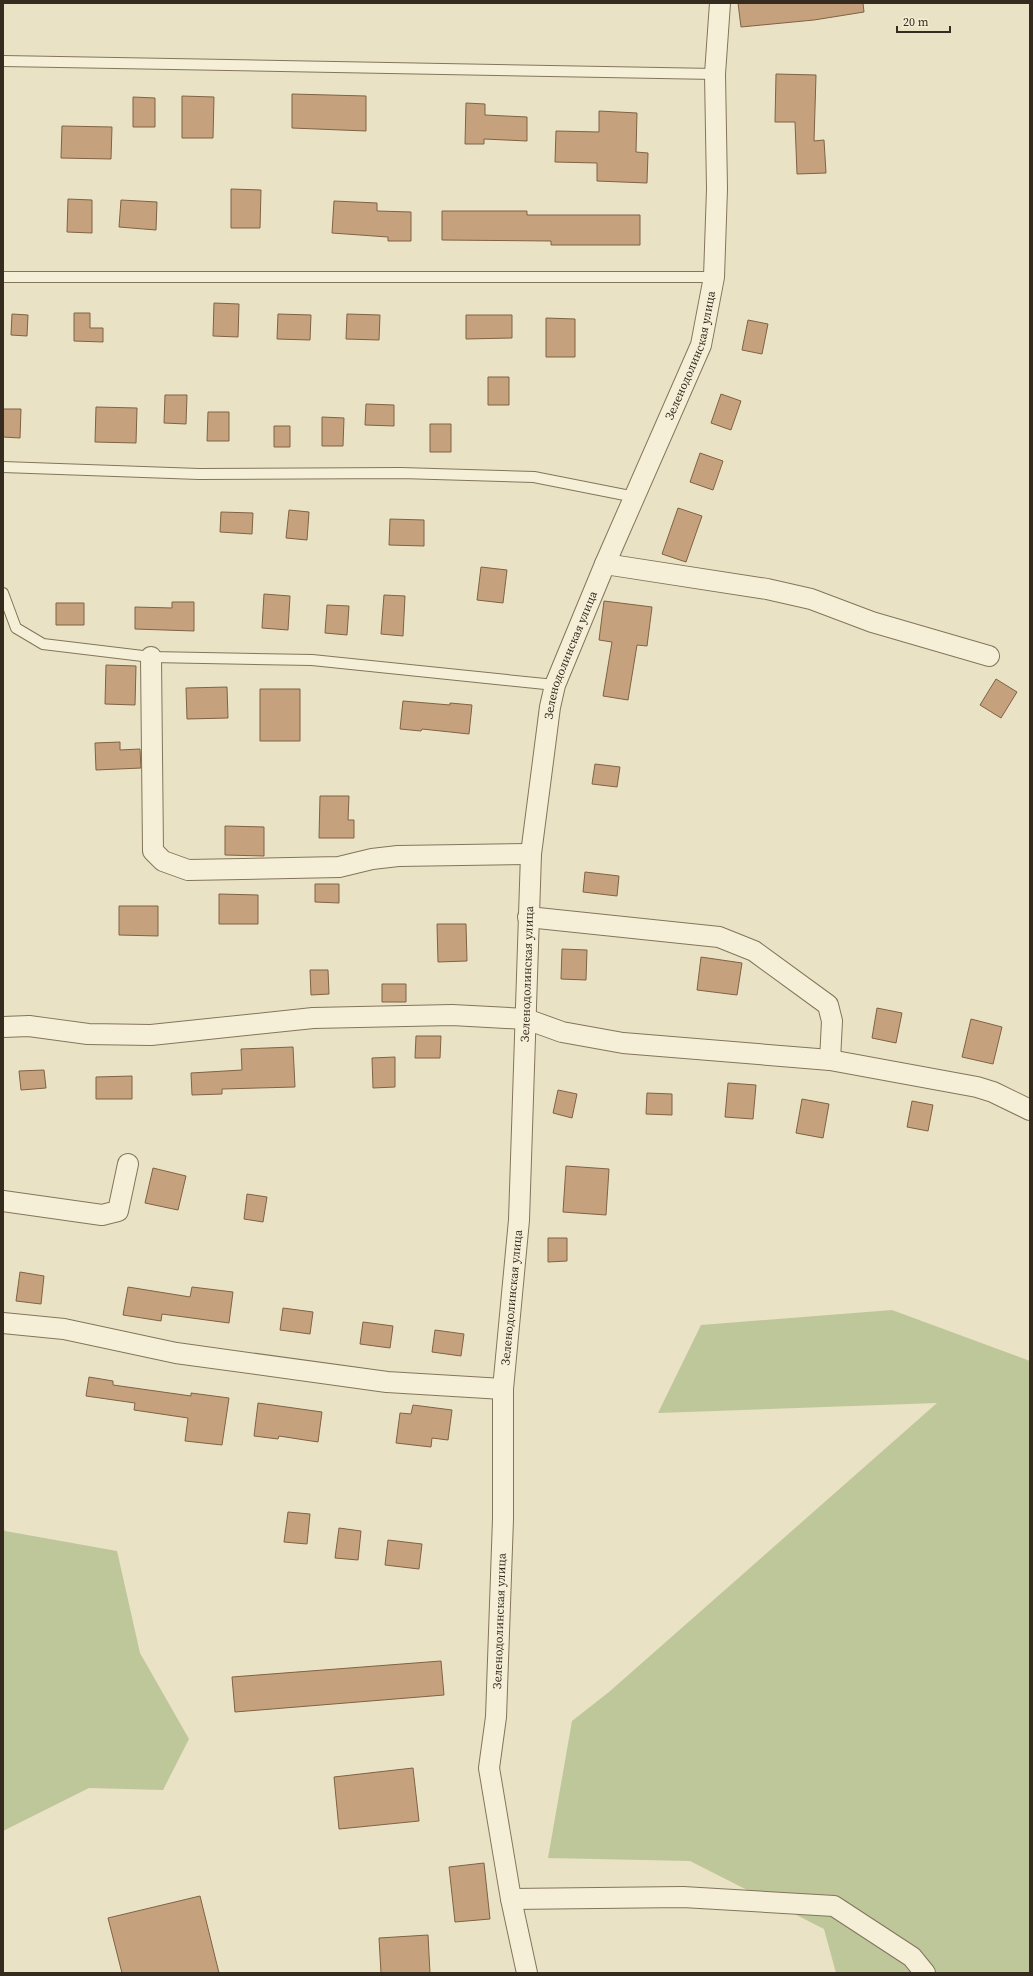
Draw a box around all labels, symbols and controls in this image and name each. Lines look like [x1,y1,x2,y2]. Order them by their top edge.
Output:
scale bar [897,8,950,34]
text: 20 m [903,14,929,30]
street label: Зеленодолинская улица [661,288,719,422]
street label: Зеленодолинская улица [540,588,601,720]
street label: Зеленодолинская улица [517,905,537,1042]
street label: Зеленодолинская улица [497,1228,526,1366]
street label: Зеленодолинская улица [489,1552,510,1689]

